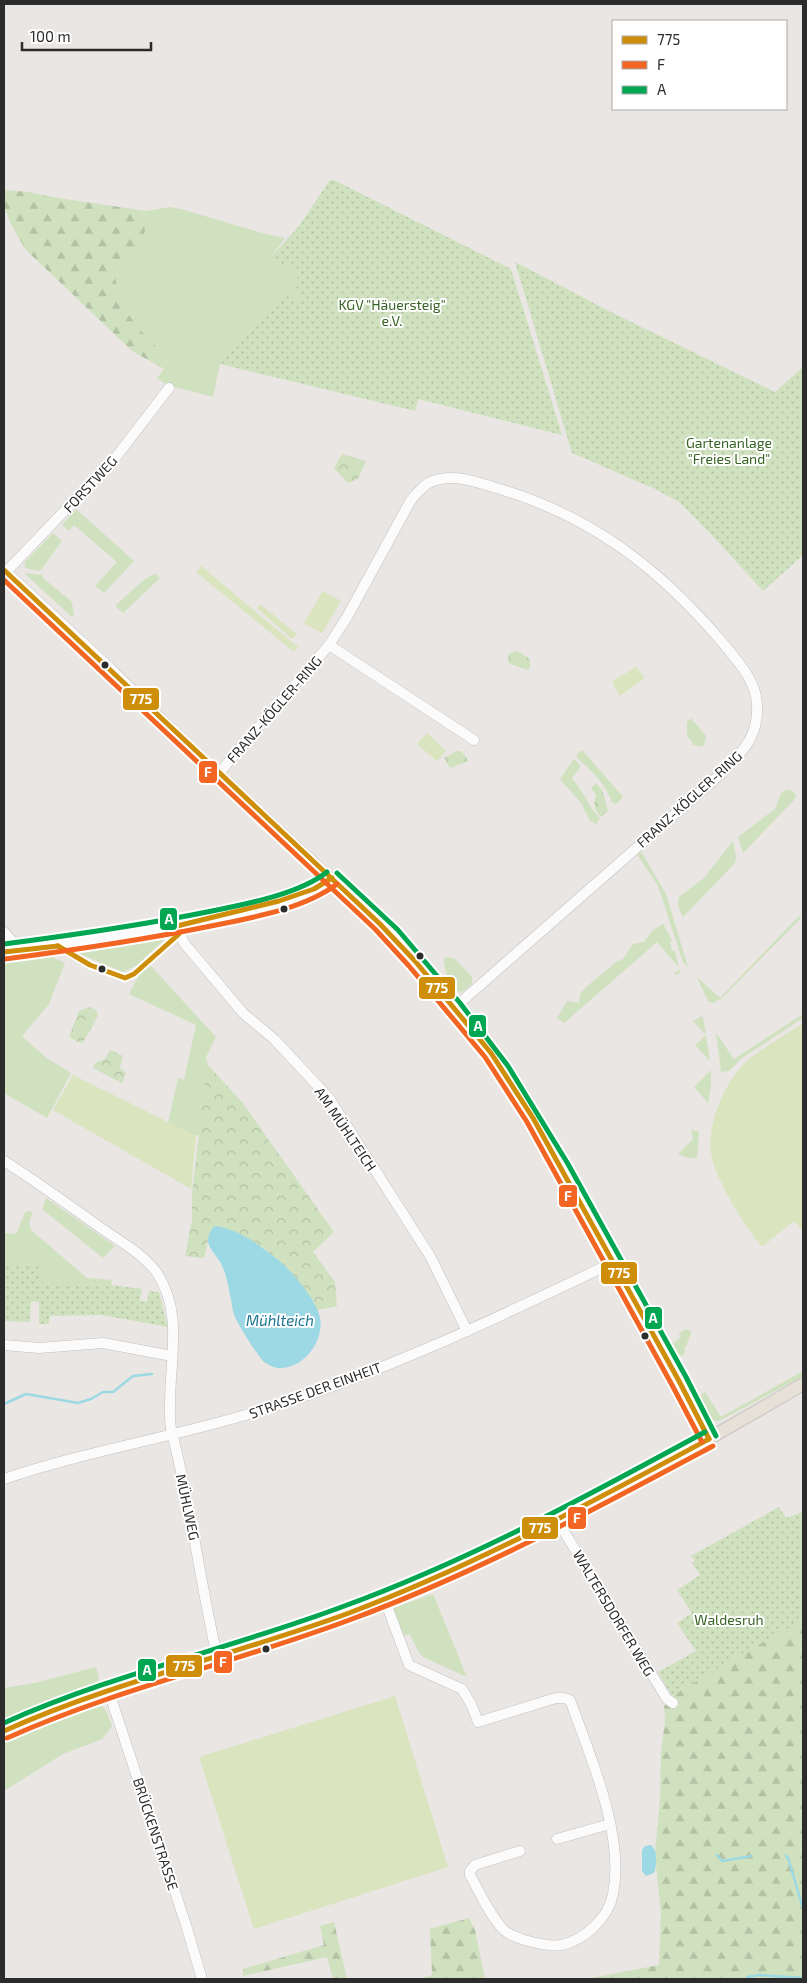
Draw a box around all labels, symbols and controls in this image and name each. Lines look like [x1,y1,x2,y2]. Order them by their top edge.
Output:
scale bar [22,20,151,52]
legend [612,20,787,110]
text: 100 m [30,27,71,45]
text: 775 [657,30,680,48]
text: F [657,55,665,73]
text: A [657,80,667,98]
park label: KGV "Häuersteig" e.V. [338,296,446,329]
park label: Gartenanlage "Freies Land" [686,434,772,467]
street label: FORSTWEG [59,452,121,516]
street label: FRANZ-KÖGLER-RING [223,652,325,766]
unlabelled marker [100,660,110,670]
line badge: 775 [122,687,160,711]
text: 775 [130,690,153,707]
street label: FRANZ-KÖGLER-RING [633,747,745,851]
line badge: F [198,760,218,784]
text: F [204,763,212,780]
unlabelled marker [279,904,289,914]
line badge: A [159,907,178,931]
text: A [164,910,174,927]
unlabelled marker [415,951,425,961]
unlabelled marker [97,964,107,974]
line badge: 775 [418,976,456,1000]
text: 775 [426,979,449,996]
line badge: A [468,1014,487,1038]
text: A [473,1017,483,1034]
street label: AM MÜHLTEICH [312,1084,380,1174]
line badge: F [558,1184,578,1208]
text: F [564,1187,572,1204]
line badge: 775 [600,1261,638,1285]
text: 775 [608,1264,631,1281]
line badge: A [644,1306,663,1330]
text: A [648,1309,658,1326]
water label: Mühlteich [246,1311,314,1329]
unlabelled marker [640,1331,650,1341]
street label: STRASSE DER EINHEIT [247,1358,383,1422]
street label: MÜHLWEG [173,1472,203,1542]
line badge: F [567,1506,587,1530]
text: F [573,1509,581,1526]
line badge: 775 [521,1516,559,1540]
text: 775 [529,1519,552,1536]
street label: WALTERSDORFER WEG [570,1547,658,1679]
park label: Waldesruh [694,1611,764,1628]
unlabelled marker [261,1644,271,1654]
line badge: F [213,1650,233,1674]
text: F [219,1653,227,1670]
line badge: 775 [165,1654,203,1678]
text: 775 [173,1657,196,1674]
line badge: A [137,1658,157,1682]
text: A [142,1661,152,1678]
street label: BRÜCKENSTRASSE [130,1776,182,1893]

